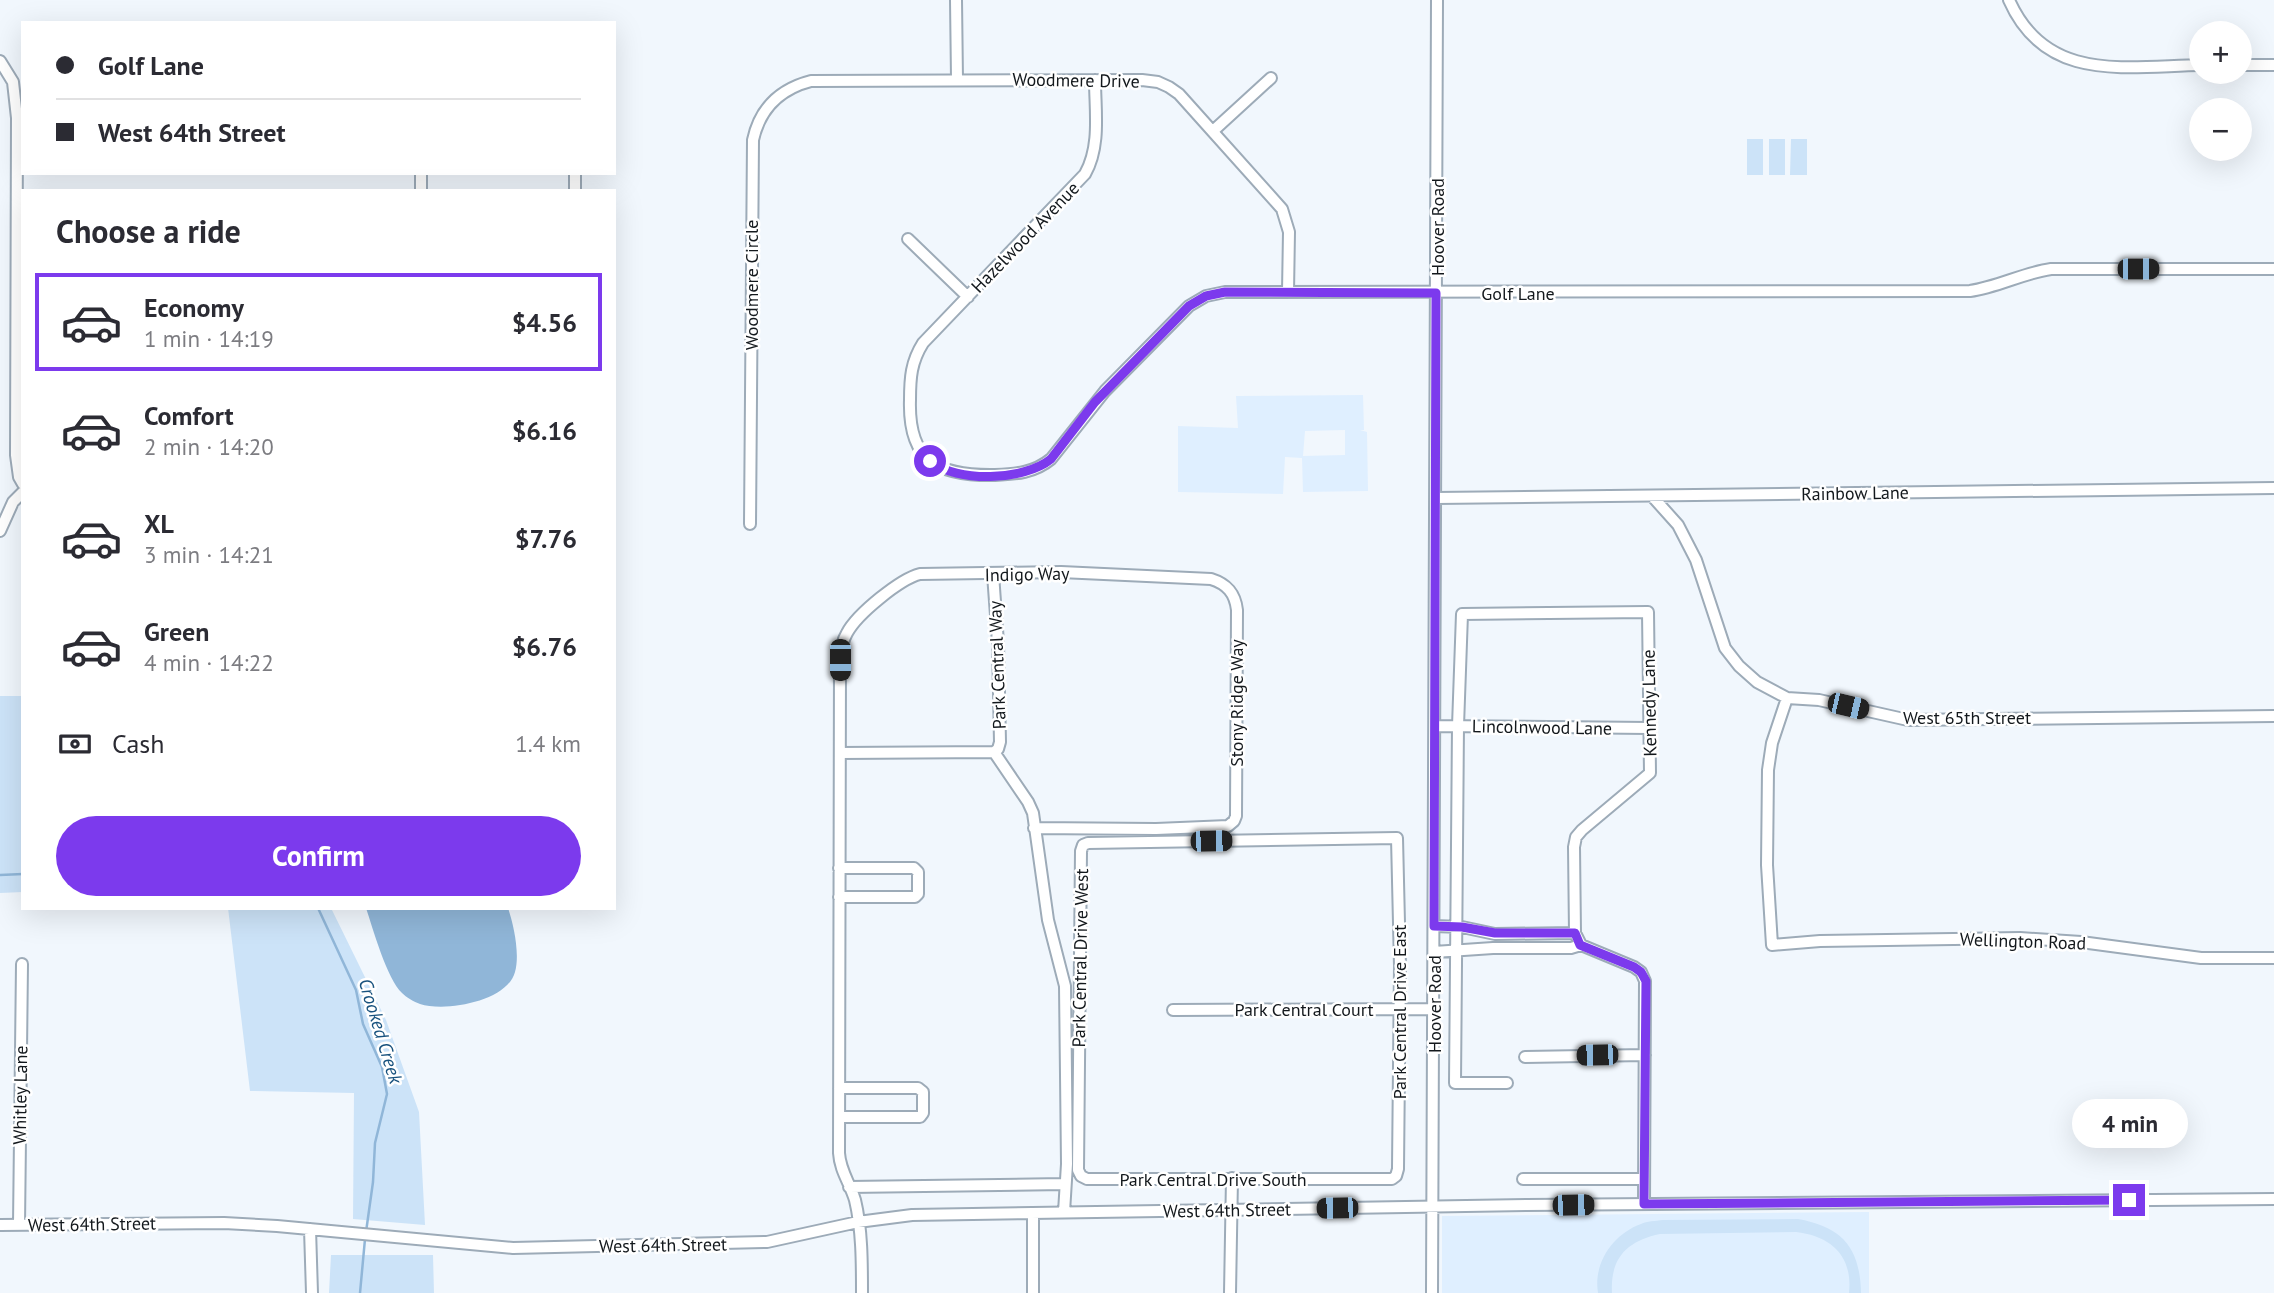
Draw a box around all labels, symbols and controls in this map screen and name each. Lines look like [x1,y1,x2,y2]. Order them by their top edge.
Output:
map controls [2189,21,2252,161]
button: + [2189,21,2252,84]
text: Golf Lane [98,49,204,82]
street label: Woodmere Drive [1012,67,1140,93]
button: − [2189,98,2252,161]
text: West 64th Street [98,116,286,149]
street label: Hazelwood Avenue [966,177,1084,297]
street label: Hoover Road [1426,178,1449,276]
text: Choose a ride [56,210,241,252]
street label: Woodmere Circle [740,220,763,350]
car [2118,259,2160,280]
street label: Golf Lane [1481,282,1555,305]
icon: car [60,291,123,354]
text: Economy [144,291,244,324]
text: $4.56 [512,306,577,339]
text: 1 min · 14:19 [144,324,274,353]
icon: car [60,399,123,462]
text: Comfort [144,399,234,432]
text: $6.16 [512,414,577,447]
text: 2 min · 14:20 [144,432,274,461]
route start [914,445,946,477]
street label: Rainbow Lane [1801,481,1909,505]
icon: car [60,507,123,570]
text: XL [144,507,174,540]
text: $7.76 [515,522,577,555]
text: 3 min · 14:21 [144,540,274,569]
street label: Indigo Way [984,562,1070,586]
street label: Park Central Way [983,600,1011,730]
icon: car [60,615,123,678]
text: Green [144,615,209,648]
text: $6.76 [512,630,577,663]
car [830,639,851,681]
street label: Stony Ridge Way [1225,639,1248,767]
text: 4 min · 14:22 [144,648,274,677]
street label: Kennedy Lane [1637,649,1661,757]
car [1826,691,1871,721]
street label: West 65th Street [1903,706,2031,729]
street label: Lincolnwood Lane [1472,714,1612,740]
icon: cash [56,725,94,763]
text: Cash [112,727,164,760]
text: 1.4 km [515,729,581,758]
button: Confirm [56,816,581,896]
car [1190,830,1233,852]
street label: Park Central Drive West [1067,868,1093,1048]
street label: Park Central Drive East [1388,925,1411,1099]
street label: Wellington Road [1959,927,2087,955]
street label: Hoover Road [1423,955,1446,1053]
water label: Crooked Creek [354,976,409,1088]
street label: Park Central Court [1235,998,1373,1021]
car [1576,1044,1619,1066]
street label: Whitley Lane [8,1045,32,1145]
callout: 4 min [2071,1098,2187,1148]
text: 4 min [2102,1109,2158,1138]
street label: Park Central Drive South [1119,1168,1307,1191]
route end [2113,1184,2145,1216]
car [1552,1194,1595,1216]
street label: West 64th Street [1163,1197,1291,1223]
car [1316,1197,1359,1219]
street label: West 64th Street [28,1211,156,1237]
street label: West 64th Street [599,1232,727,1258]

